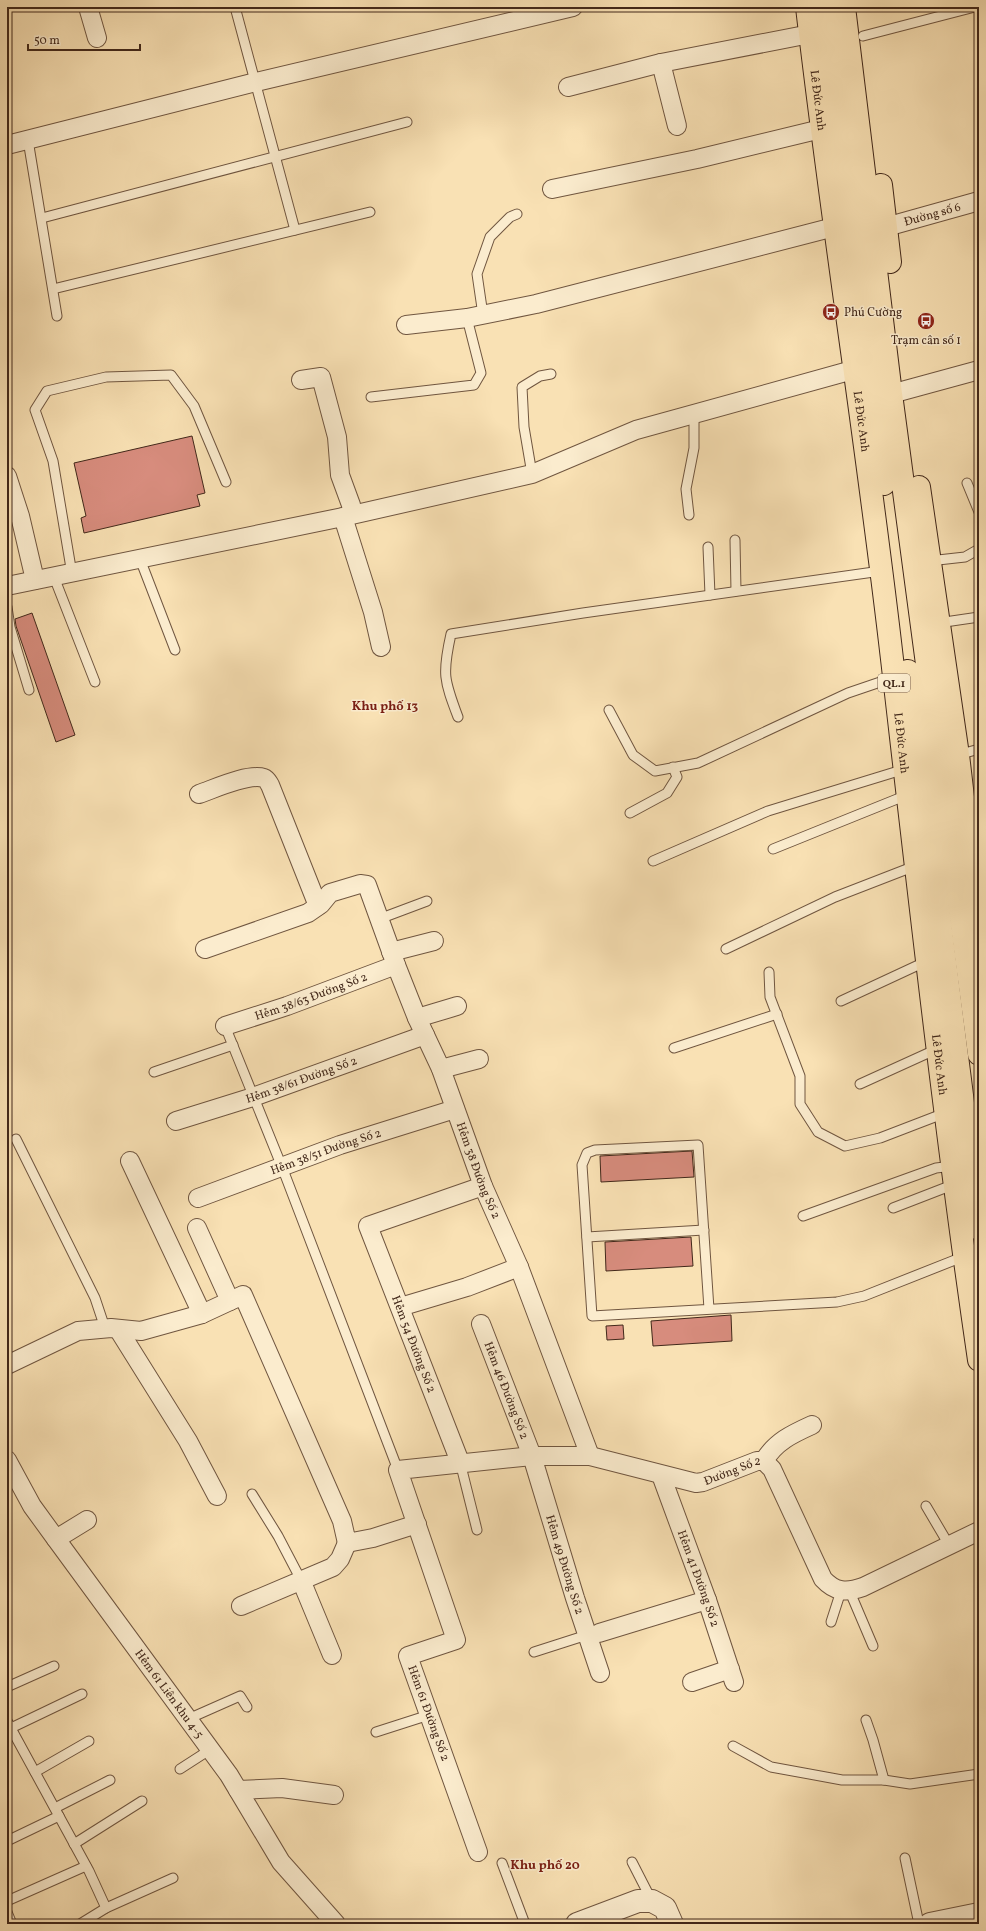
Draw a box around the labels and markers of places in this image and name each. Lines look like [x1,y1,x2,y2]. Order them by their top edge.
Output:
bus stop icon: Phú Cường [821,302,841,322]
place label: Phú Cường [844,305,902,321]
bus stop icon: Trạm cân số 1 [916,311,936,331]
place label: Trạm cân số 1 [891,333,961,349]

